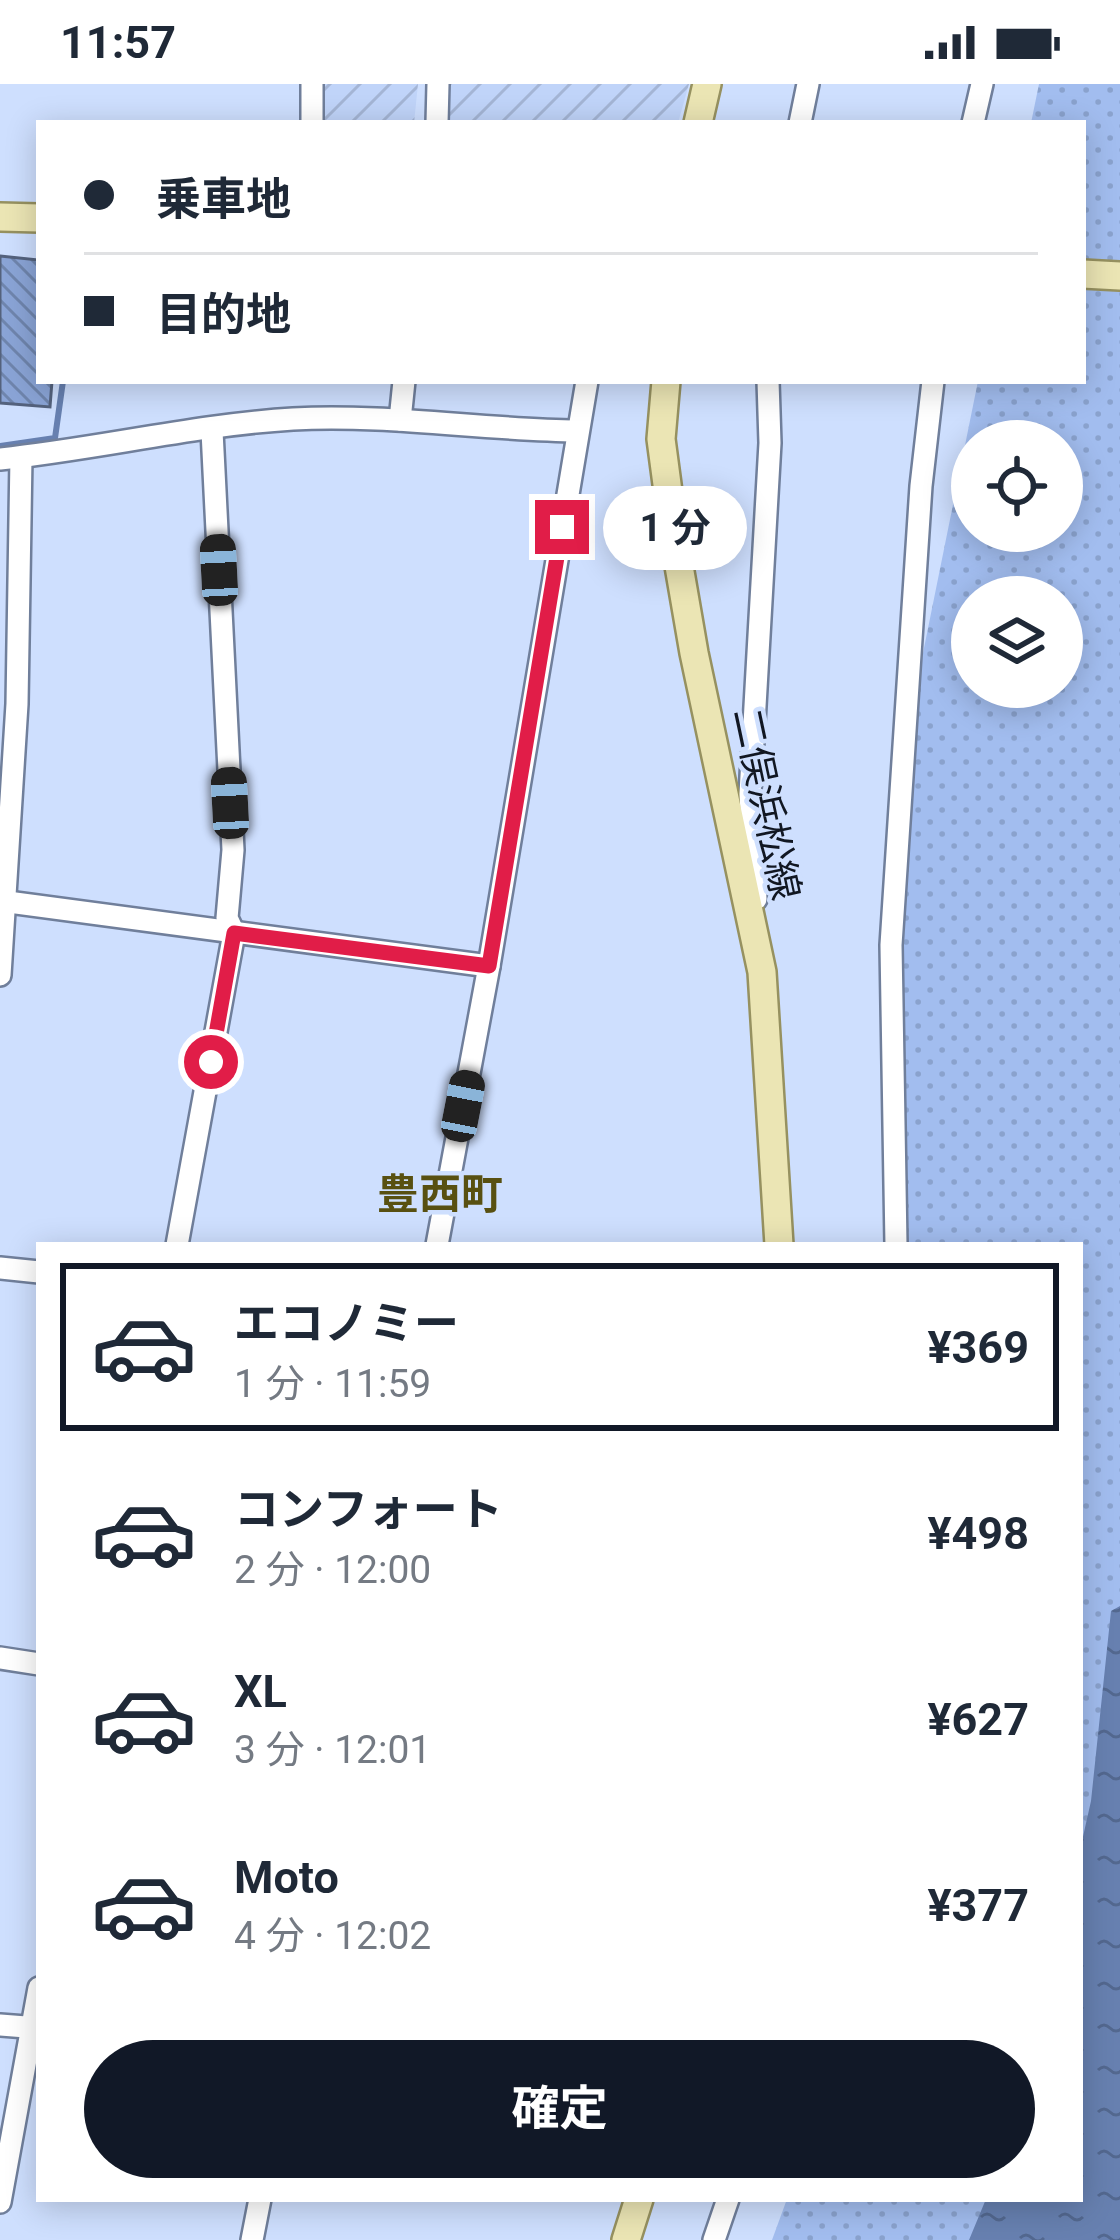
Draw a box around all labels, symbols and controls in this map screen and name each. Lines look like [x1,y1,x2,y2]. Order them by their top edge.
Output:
text: 11:57 [60,16,176,69]
text: 乗車地 [156,173,291,226]
text: 目的地 [156,288,291,341]
map controls [951,420,1083,708]
button: locate [951,420,1083,552]
callout: 1 分 [604,485,748,569]
route end [535,500,589,554]
text: 1 分 [639,505,711,551]
car [199,533,239,607]
button: layers [951,576,1083,708]
street label: 二俣浜松線 [723,704,809,904]
car [210,766,250,840]
route start [184,1035,238,1089]
car [438,1067,488,1145]
district label: 豊西町 [377,1170,503,1219]
icon: car [90,1293,198,1401]
text: エコノミー [234,1297,459,1350]
text: ¥369 [927,1321,1029,1374]
text: 1 分 · 11:59 [234,1361,431,1407]
icon: car [90,1479,198,1587]
text: コンフォート [234,1483,503,1536]
text: ¥498 [927,1507,1029,1560]
text: 2 分 · 12:00 [234,1547,431,1593]
icon: car [90,1665,198,1773]
text: XL [234,1665,287,1718]
text: ¥627 [927,1693,1029,1746]
text: 3 分 · 12:01 [234,1727,431,1773]
icon: car [90,1851,198,1959]
text: Moto [234,1851,339,1904]
text: ¥377 [927,1879,1029,1932]
text: 4 分 · 12:02 [234,1913,431,1959]
button: 確定 [84,2040,1035,2178]

